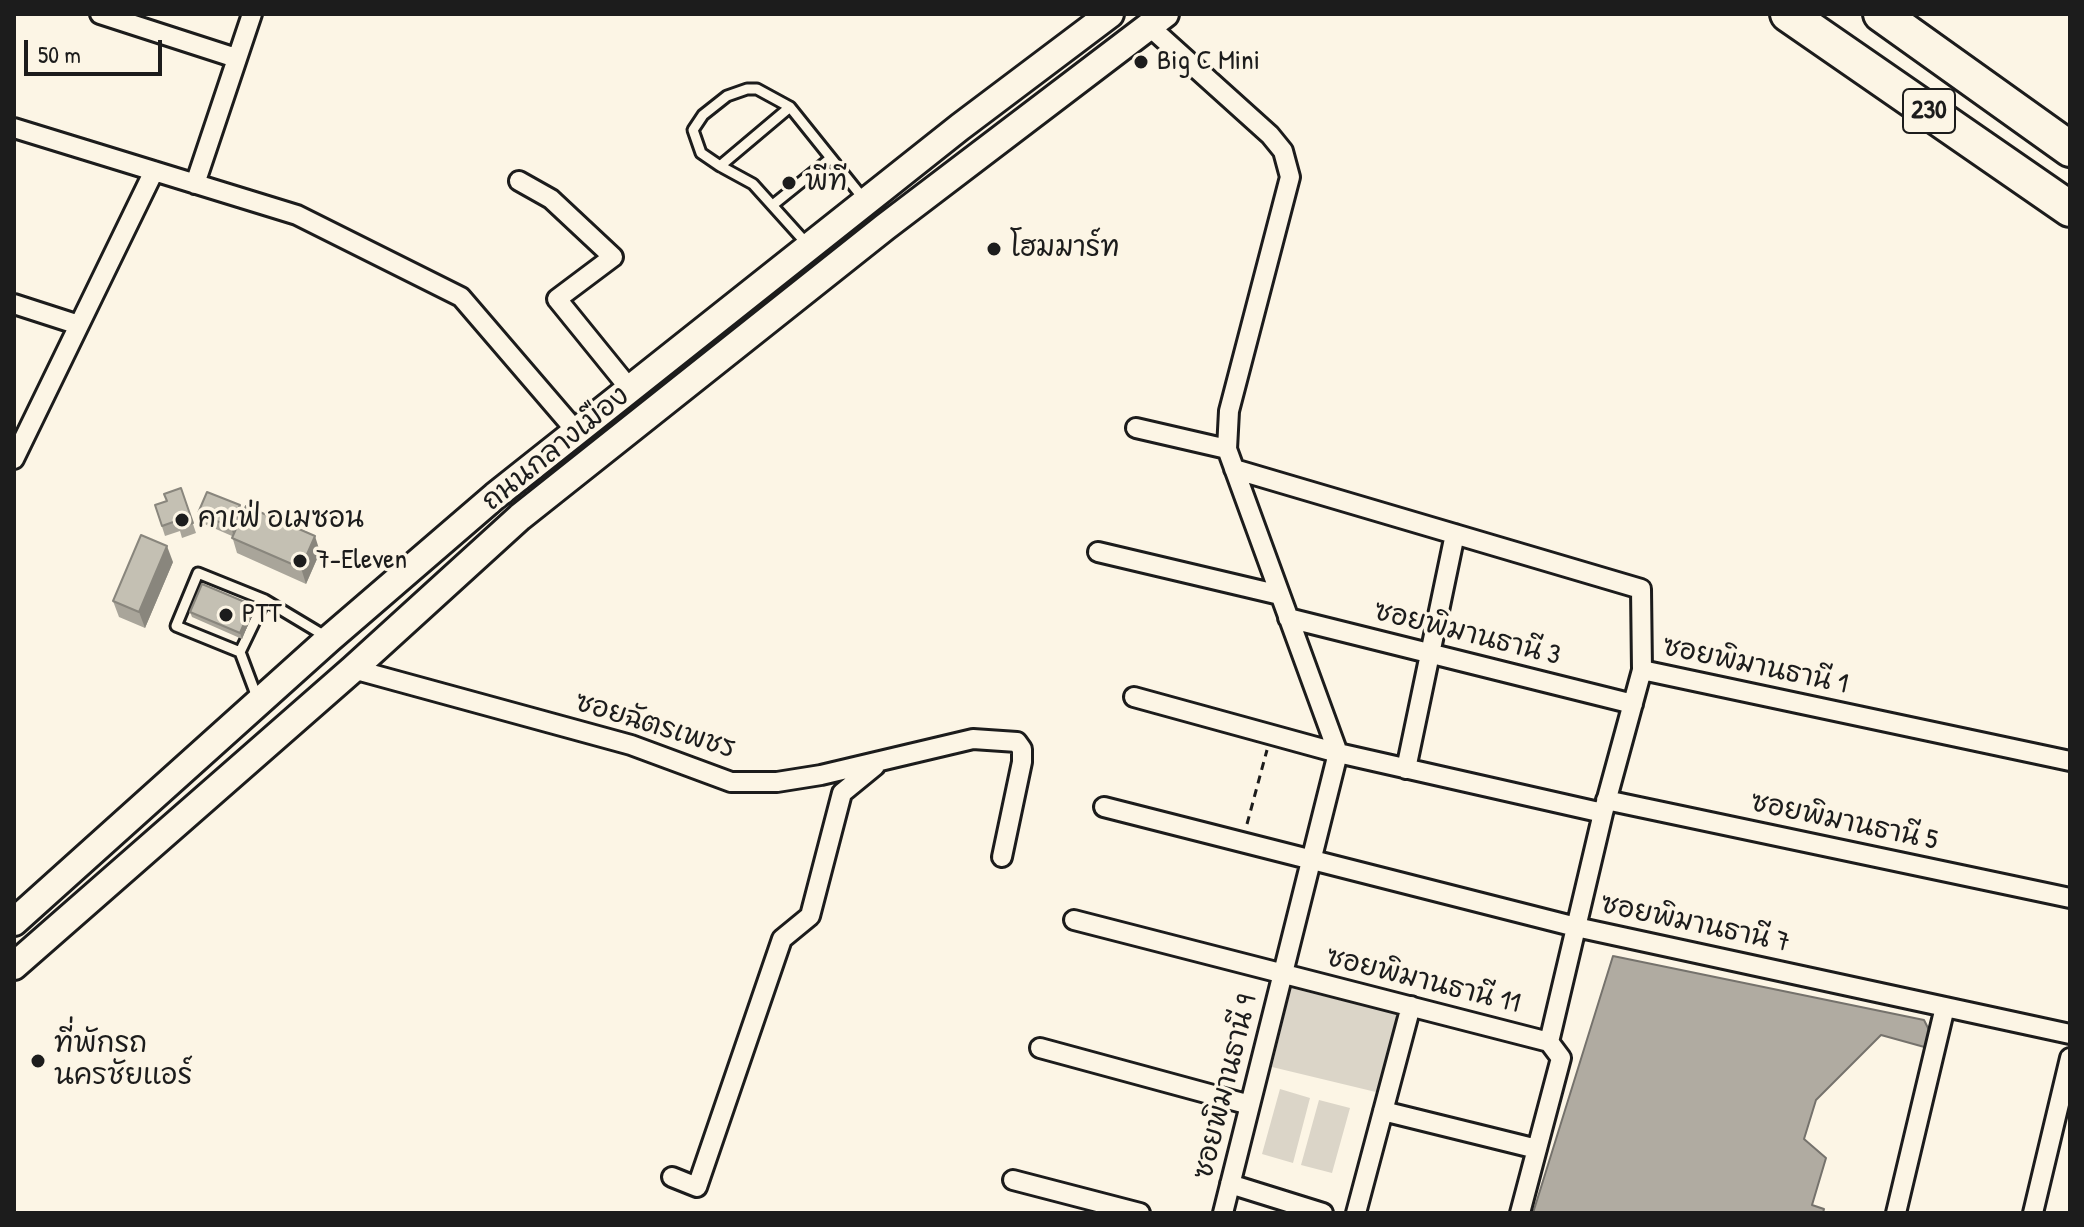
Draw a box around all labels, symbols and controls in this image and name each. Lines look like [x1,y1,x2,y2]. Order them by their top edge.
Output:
scale bar [28,24,166,74]
text: 50 m [38,38,81,70]
place label: Big C Mini [1157,45,1260,79]
marker: Big C Mini [1132,53,1150,71]
road number: 230 [1903,89,1955,133]
place label: พีที [805,166,847,200]
marker: พีที [780,174,798,192]
place label: โฮมมาร์ท [1010,232,1120,266]
marker: โฮมมาร์ท [985,240,1003,258]
street label: ถนนกลางเมือง [476,380,636,518]
place label: คาเฟ่ อเมซอน [198,503,364,537]
marker: คาเฟ่ อเมซอน [173,511,191,529]
place label: 7-Eleven [316,544,407,578]
marker: 7-Eleven [291,552,309,570]
street label: ซอยพิมานธานี 3 [1370,595,1564,673]
place label: PTT [242,598,282,632]
marker: PTT [217,606,235,624]
street label: ซอยพิมานธานี 1 [1659,630,1851,702]
street label: ซอยฉัตรเพชร [571,686,739,766]
street label: ซอยพิมานธานี 5 [1747,786,1941,858]
street label: ซอยพิมานธานี 7 [1597,888,1793,960]
street label: ซอยพิมานธานี 11 [1322,941,1524,1021]
street label: ซอยพิมานธานี 9 [1187,991,1265,1183]
place label: ที่พักรถ นครชัยแอร์ [54,1028,192,1094]
marker: ที่พักรถ นครชัยแอร์ [29,1052,47,1070]

